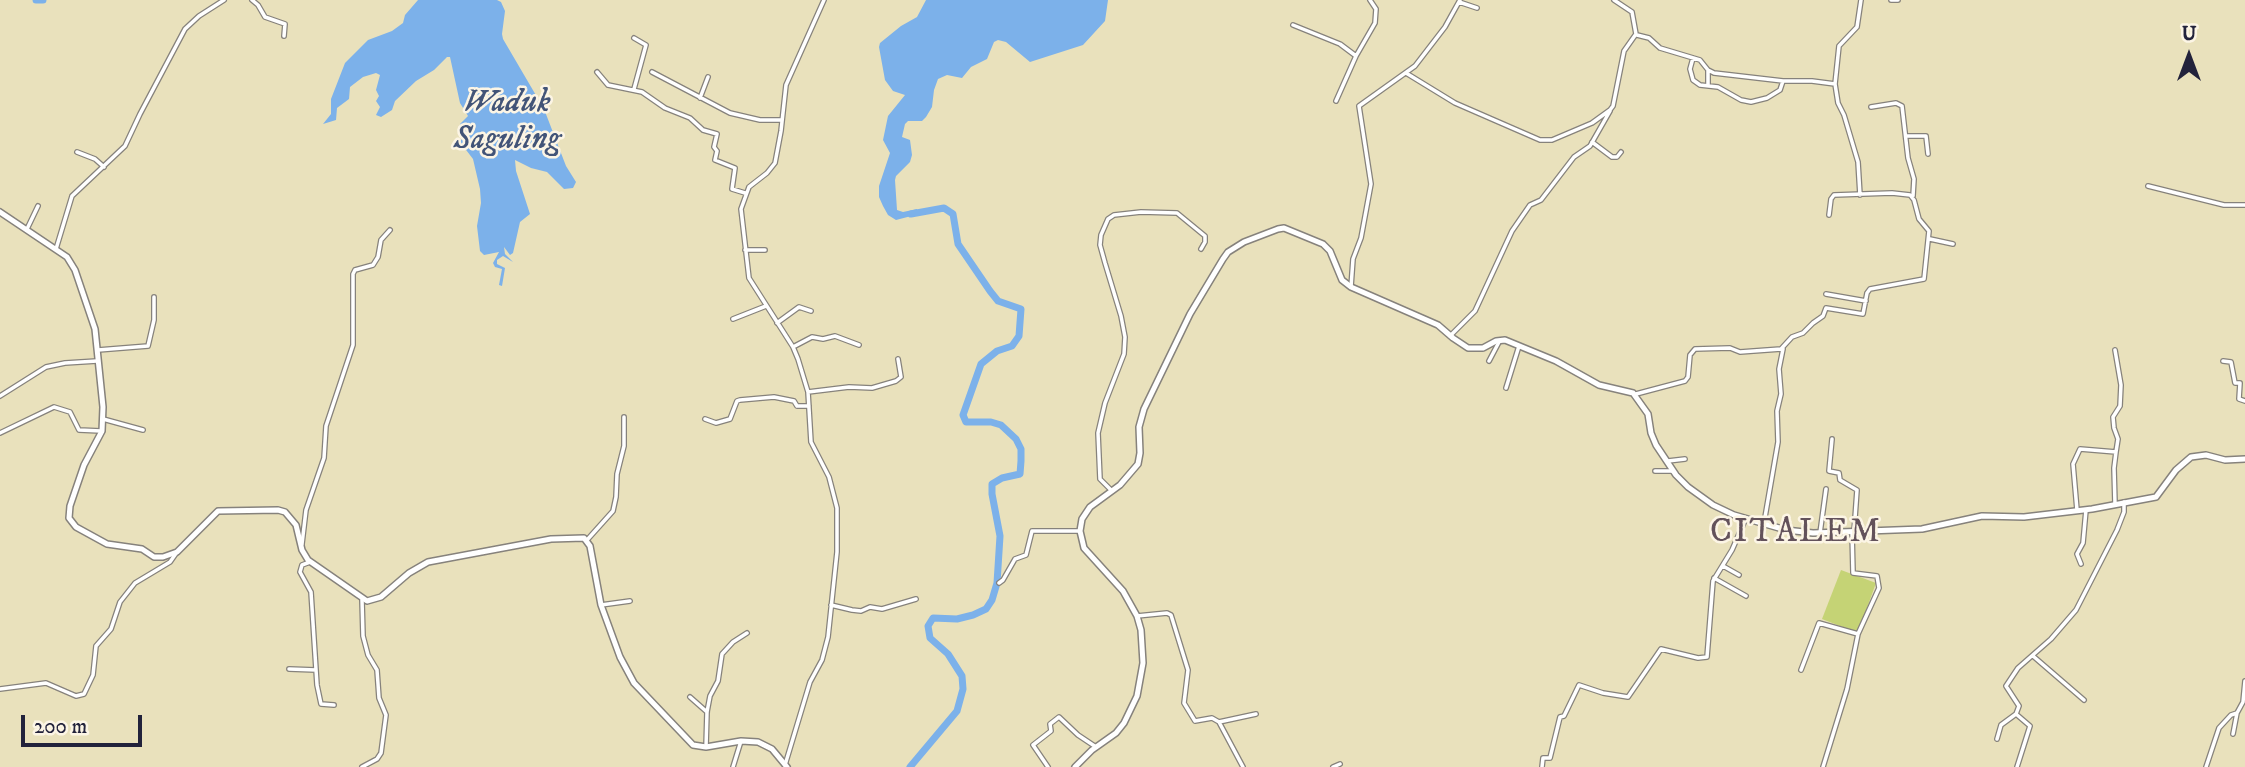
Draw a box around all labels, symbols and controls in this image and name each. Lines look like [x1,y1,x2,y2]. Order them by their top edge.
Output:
north arrow [2154,21,2224,91]
text: U [2182,23,2196,46]
water label: Waduk Saguling [454,85,560,160]
district label: CITALEM [1711,514,1881,554]
scale bar [24,700,145,744]
text: 200 m [34,714,87,740]

